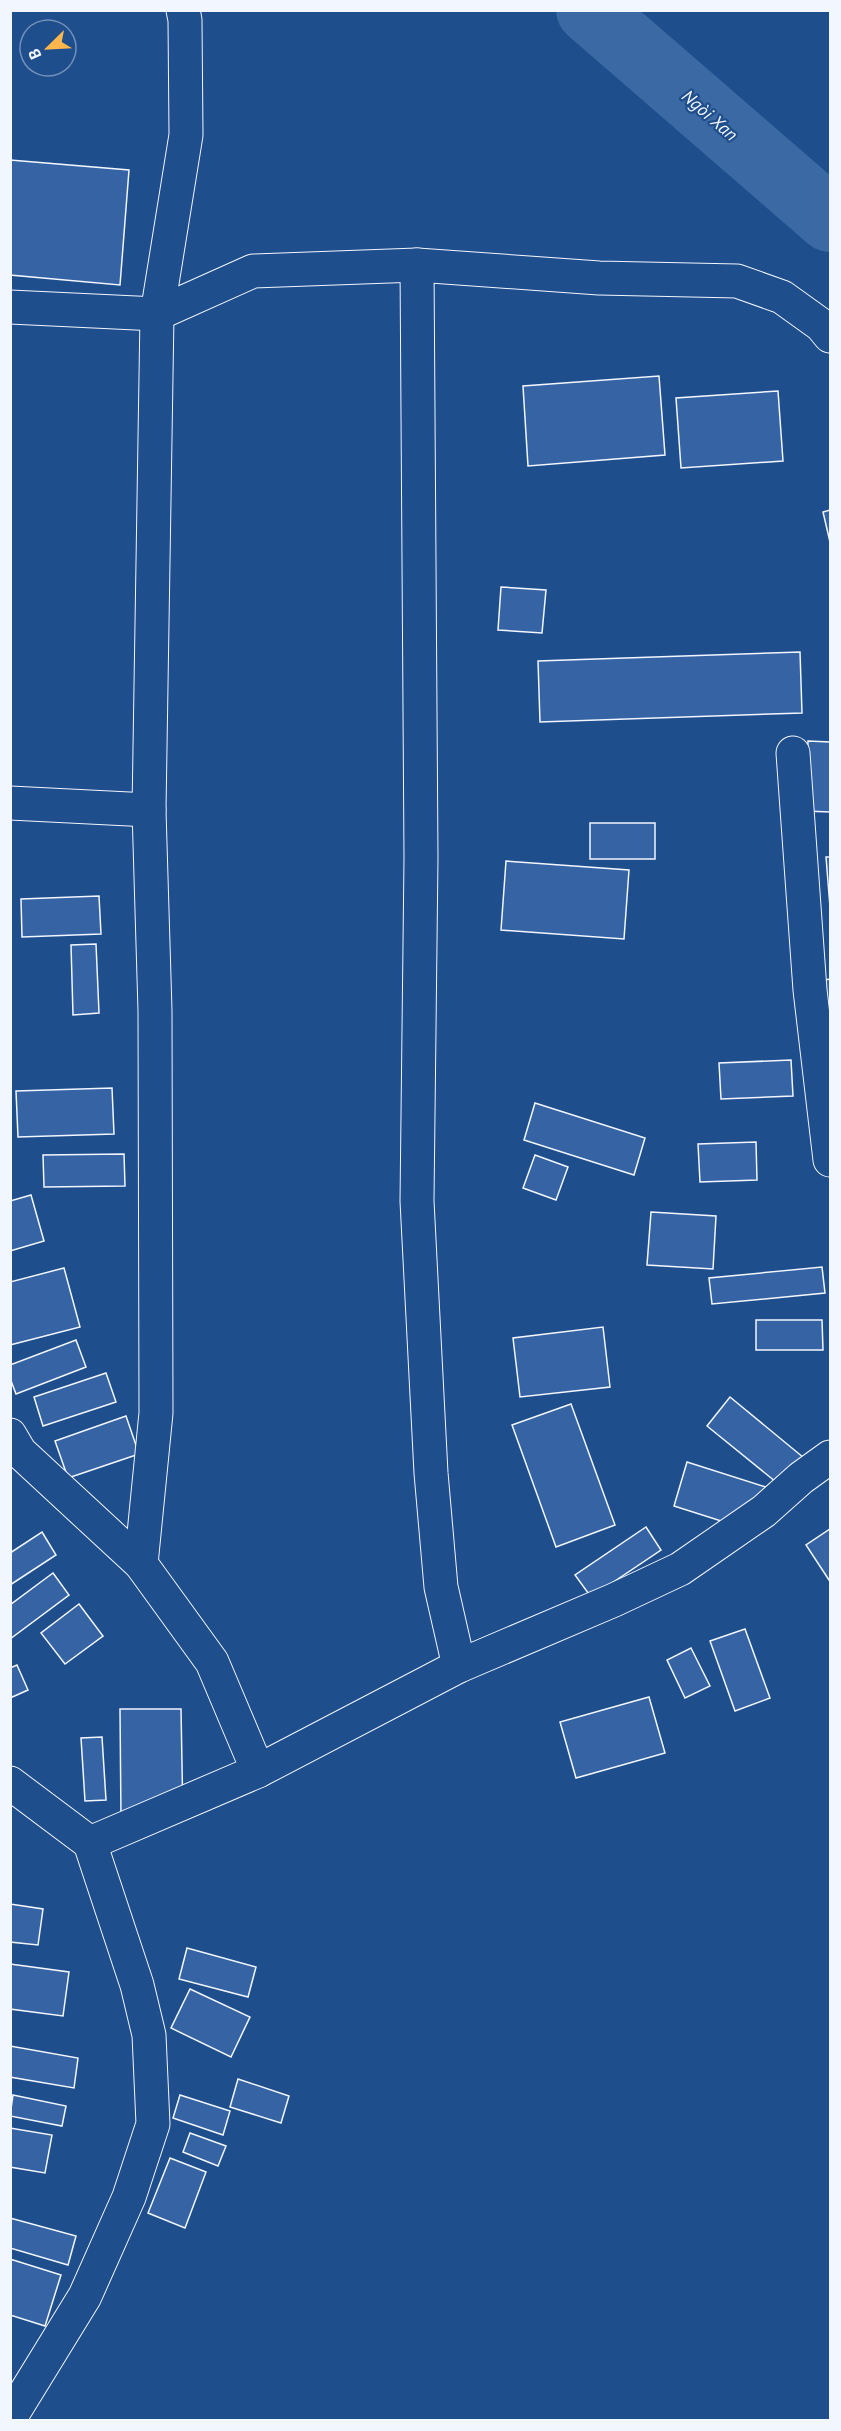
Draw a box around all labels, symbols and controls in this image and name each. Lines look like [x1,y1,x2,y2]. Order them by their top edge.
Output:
north arrow [18,18,78,78]
text: B [23,46,45,62]
water label: Ngòi Xan [677,84,743,146]

